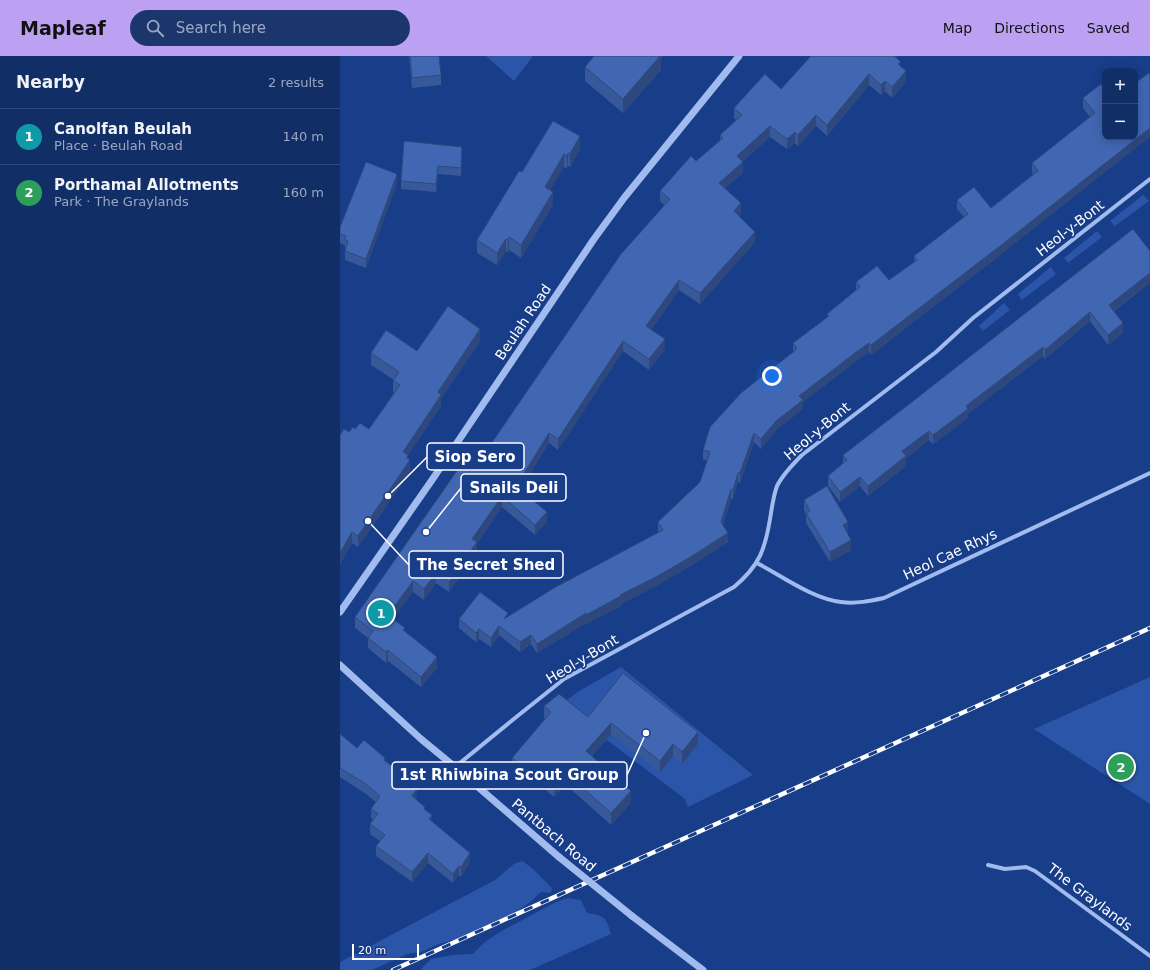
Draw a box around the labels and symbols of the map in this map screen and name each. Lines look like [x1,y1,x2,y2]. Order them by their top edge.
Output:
street label: Heol-y-Bont [1033,196,1107,259]
street label: Beulah Road [492,281,554,363]
your location [762,366,782,386]
street label: Heol-y-Bont [781,398,854,463]
callout: Siop Sero [427,443,524,470]
text: Siop Sero [435,448,515,466]
callout: Snails Deli [461,474,566,501]
text: Snails Deli [470,479,558,497]
street label: Heol Cae Rhys [901,525,999,583]
callout: The Secret Shed [409,551,563,578]
text: The Secret Shed [417,556,555,574]
pin: 1 [368,598,394,628]
street label: Heol-y-Bont [543,631,621,687]
pin: 2 [1108,752,1134,782]
callout: 1st Rhiwbina Scout Group [392,762,627,789]
text: 1st Rhiwbina Scout Group [399,766,619,784]
street label: Pantbach Road [509,795,599,875]
street label: The Graylands [1044,859,1135,934]
scale bar [352,942,419,961]

